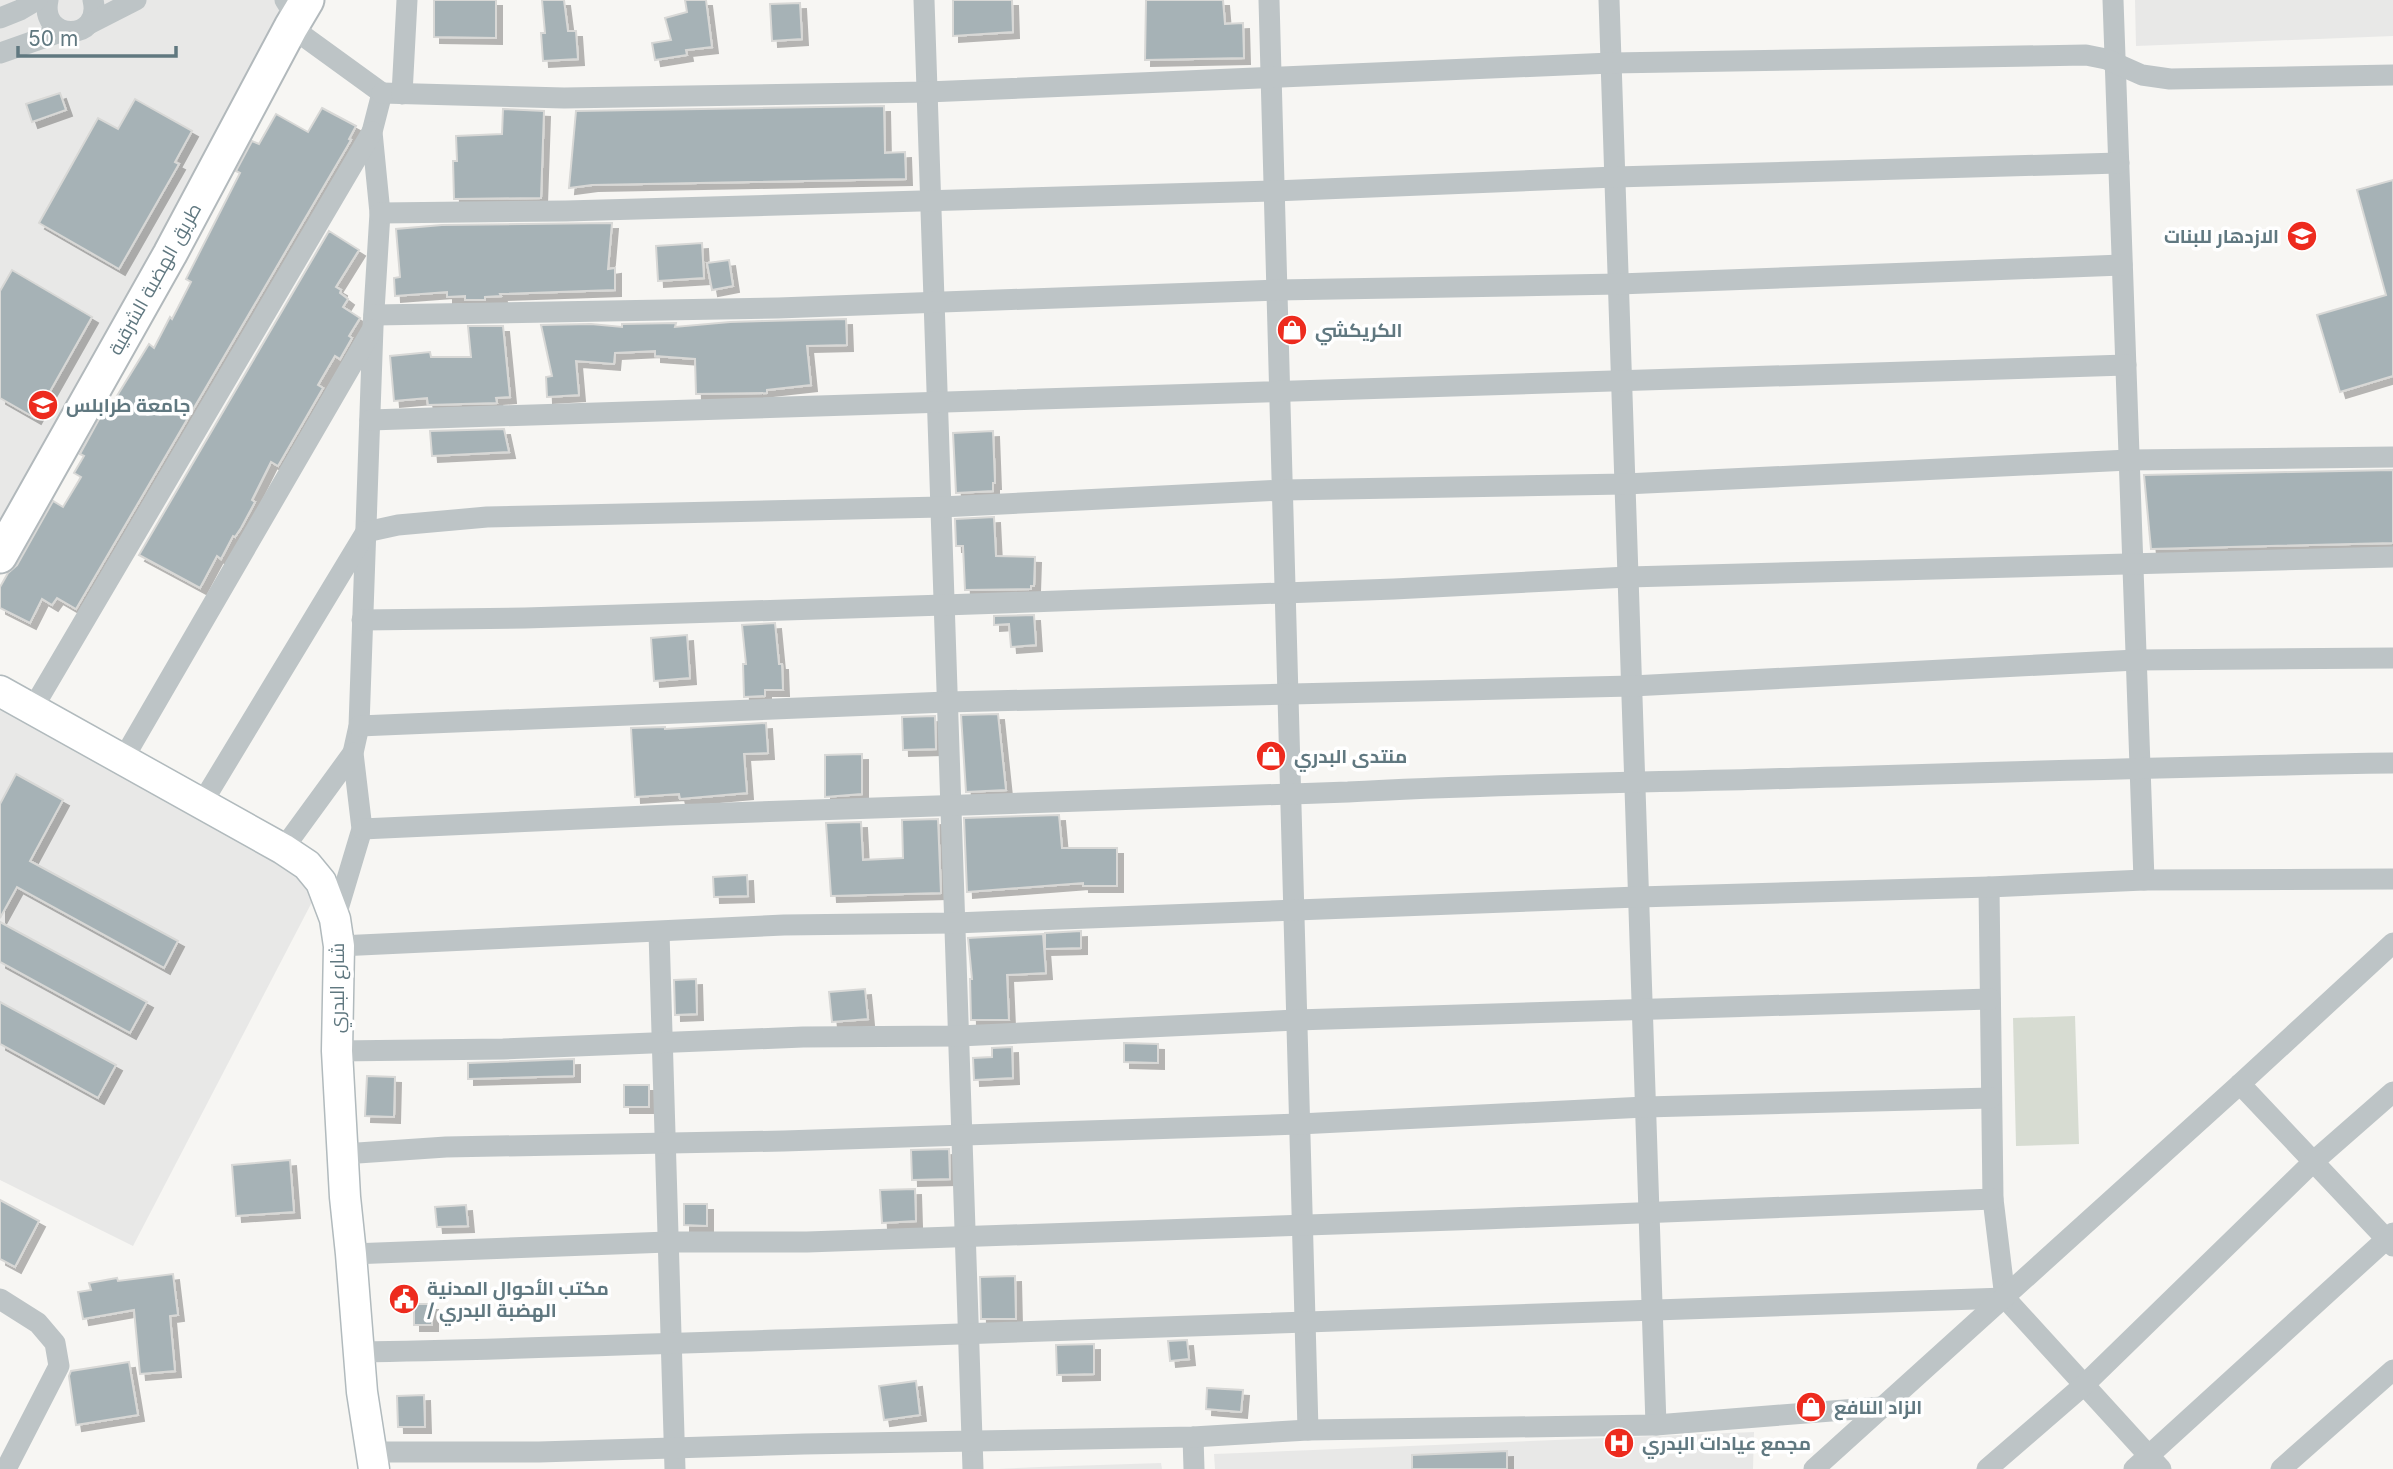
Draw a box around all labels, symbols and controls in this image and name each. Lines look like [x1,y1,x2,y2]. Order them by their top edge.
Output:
scale bar [18,14,175,58]
text: 50 m [28,26,78,51]
street label: طريق الهضبة الشرقية [104,199,207,359]
school or university icon: الازدهار للبنات [2285,219,2319,253]
place label: الازدهار للبنات [2164,225,2279,249]
shop icon: الكريكشي [1275,313,1309,347]
place label: الكريكشي [1315,319,1403,346]
school or university icon: جامعة طرابلس [26,388,60,422]
place label: جامعة طرابلس [66,394,190,417]
shop icon: منتدى البدري [1254,739,1288,773]
place label: منتدى البدري [1294,745,1407,772]
street label: شارع البدري [326,943,352,1033]
place label: مكتب الأحوال المدنية / الهضبة البدري [427,1277,609,1326]
public building icon: مكتب الأحوال المدنية / الهضبة البدري [387,1282,421,1316]
shop icon: الزاد النافع [1794,1390,1828,1424]
place label: الزاد النافع [1834,1396,1922,1421]
hospital icon: مجمع عيادات البدري [1602,1426,1636,1460]
place label: مجمع عيادات البدري [1642,1432,1811,1459]

